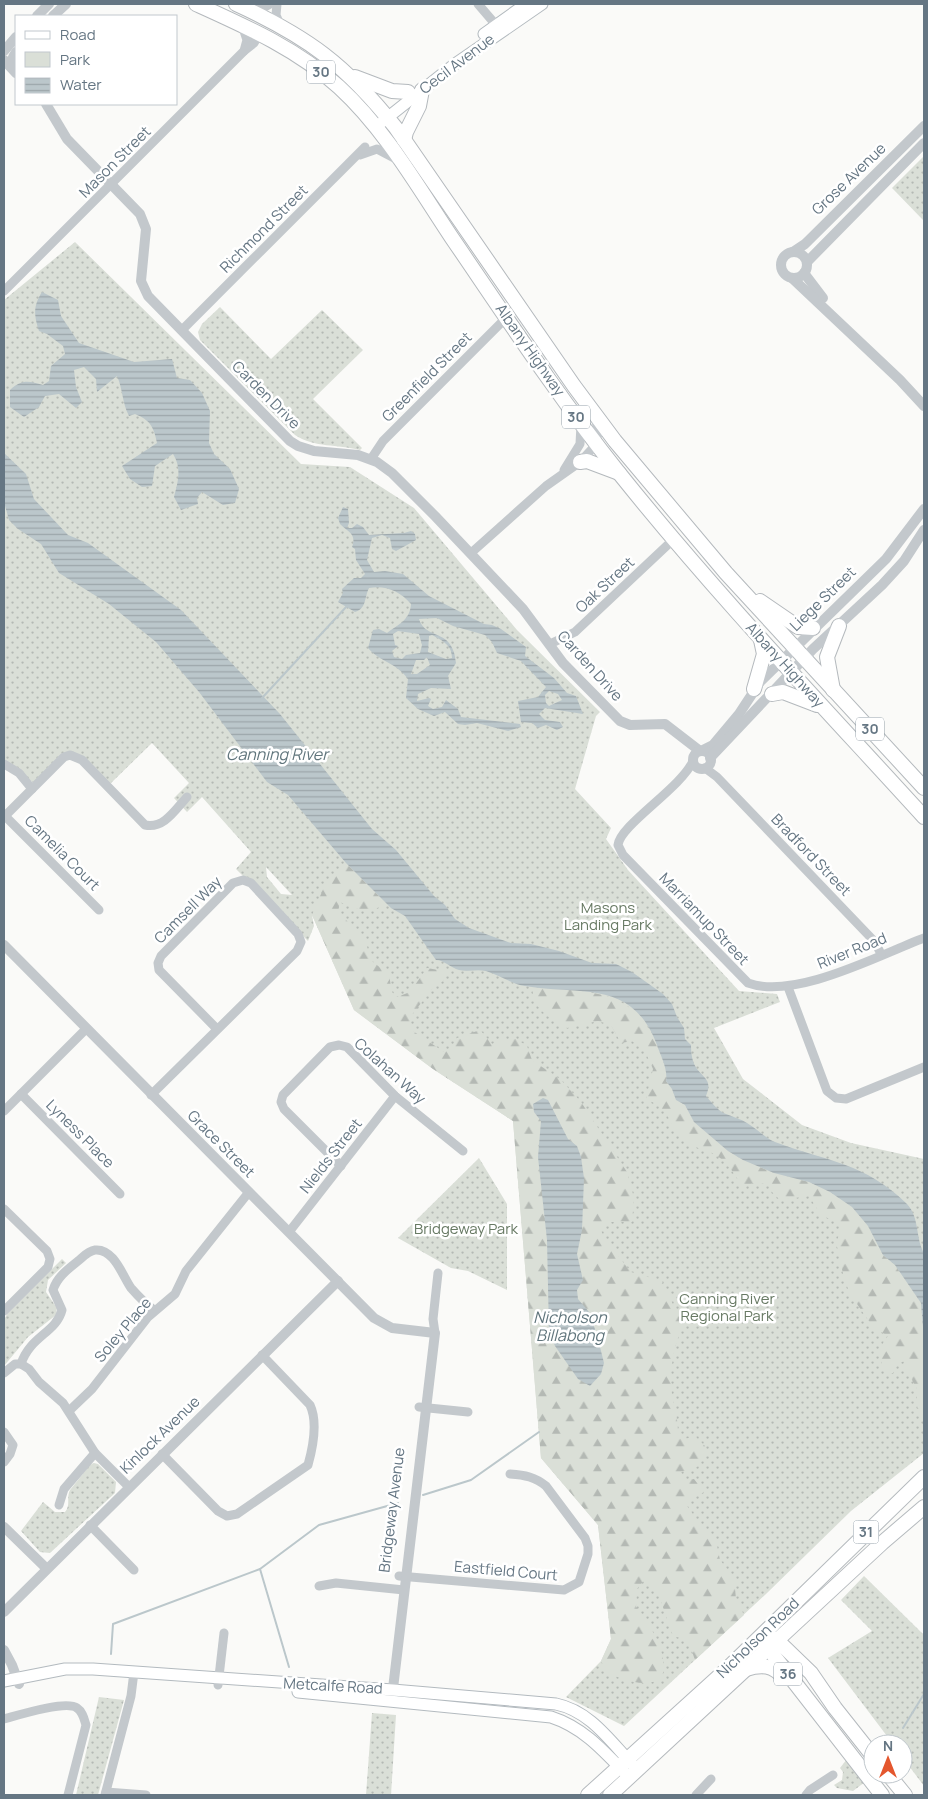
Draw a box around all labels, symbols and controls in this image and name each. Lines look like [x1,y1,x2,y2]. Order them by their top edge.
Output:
legend [15,15,178,105]
text: Road [60,24,96,45]
street label: Cecil Avenue [415,28,499,99]
text: Park [60,49,90,70]
road number: 30 [307,61,335,84]
text: Water [60,74,102,95]
street label: Mason Street [74,121,155,202]
street label: Grose Avenue [807,138,891,219]
street label: Richmond Street [215,180,312,277]
street label: Albany Highway [491,299,570,400]
street label: Greenfield Street [377,327,476,426]
street label: Carden Drive [228,356,305,434]
road number: 30 [562,406,590,428]
street label: Oak Street [571,552,639,617]
street label: Liege Street [785,562,860,636]
street label: Albany Highway [741,617,829,712]
street label: Carden Drive [553,626,628,706]
road number: 30 [856,718,884,741]
water label: Canning River [226,743,330,765]
street label: Bradford Street [767,809,856,900]
street label: Camelia Court [20,810,105,895]
street label: Marriamup Street [655,868,754,970]
street label: Camsell Way [149,871,226,948]
park label: Masons Landing Park [564,897,653,935]
street label: River Road [814,927,890,974]
street label: Colahan Way [350,1033,431,1109]
street label: Lyness Place [41,1095,119,1173]
street label: Grace Street [183,1105,260,1182]
street label: Nields Street [295,1114,367,1198]
park label: Bridgeway Park [414,1218,519,1239]
park label: Canning River Regional Park [679,1288,775,1326]
street label: Soley Place [89,1293,156,1367]
water label: Nicholson Billabong [533,1306,607,1346]
street label: Kinlock Avenue [115,1391,204,1478]
street label: Bridgeway Avenue [373,1446,410,1574]
road number: 31 [854,1520,878,1544]
street label: Eastfield Court [453,1556,559,1585]
street label: Nicholson Road [712,1593,804,1683]
road number: 36 [774,1662,802,1686]
street label: Metcalfe Road [283,1672,383,1699]
north arrow [863,1734,913,1784]
text: N [883,1736,893,1755]

